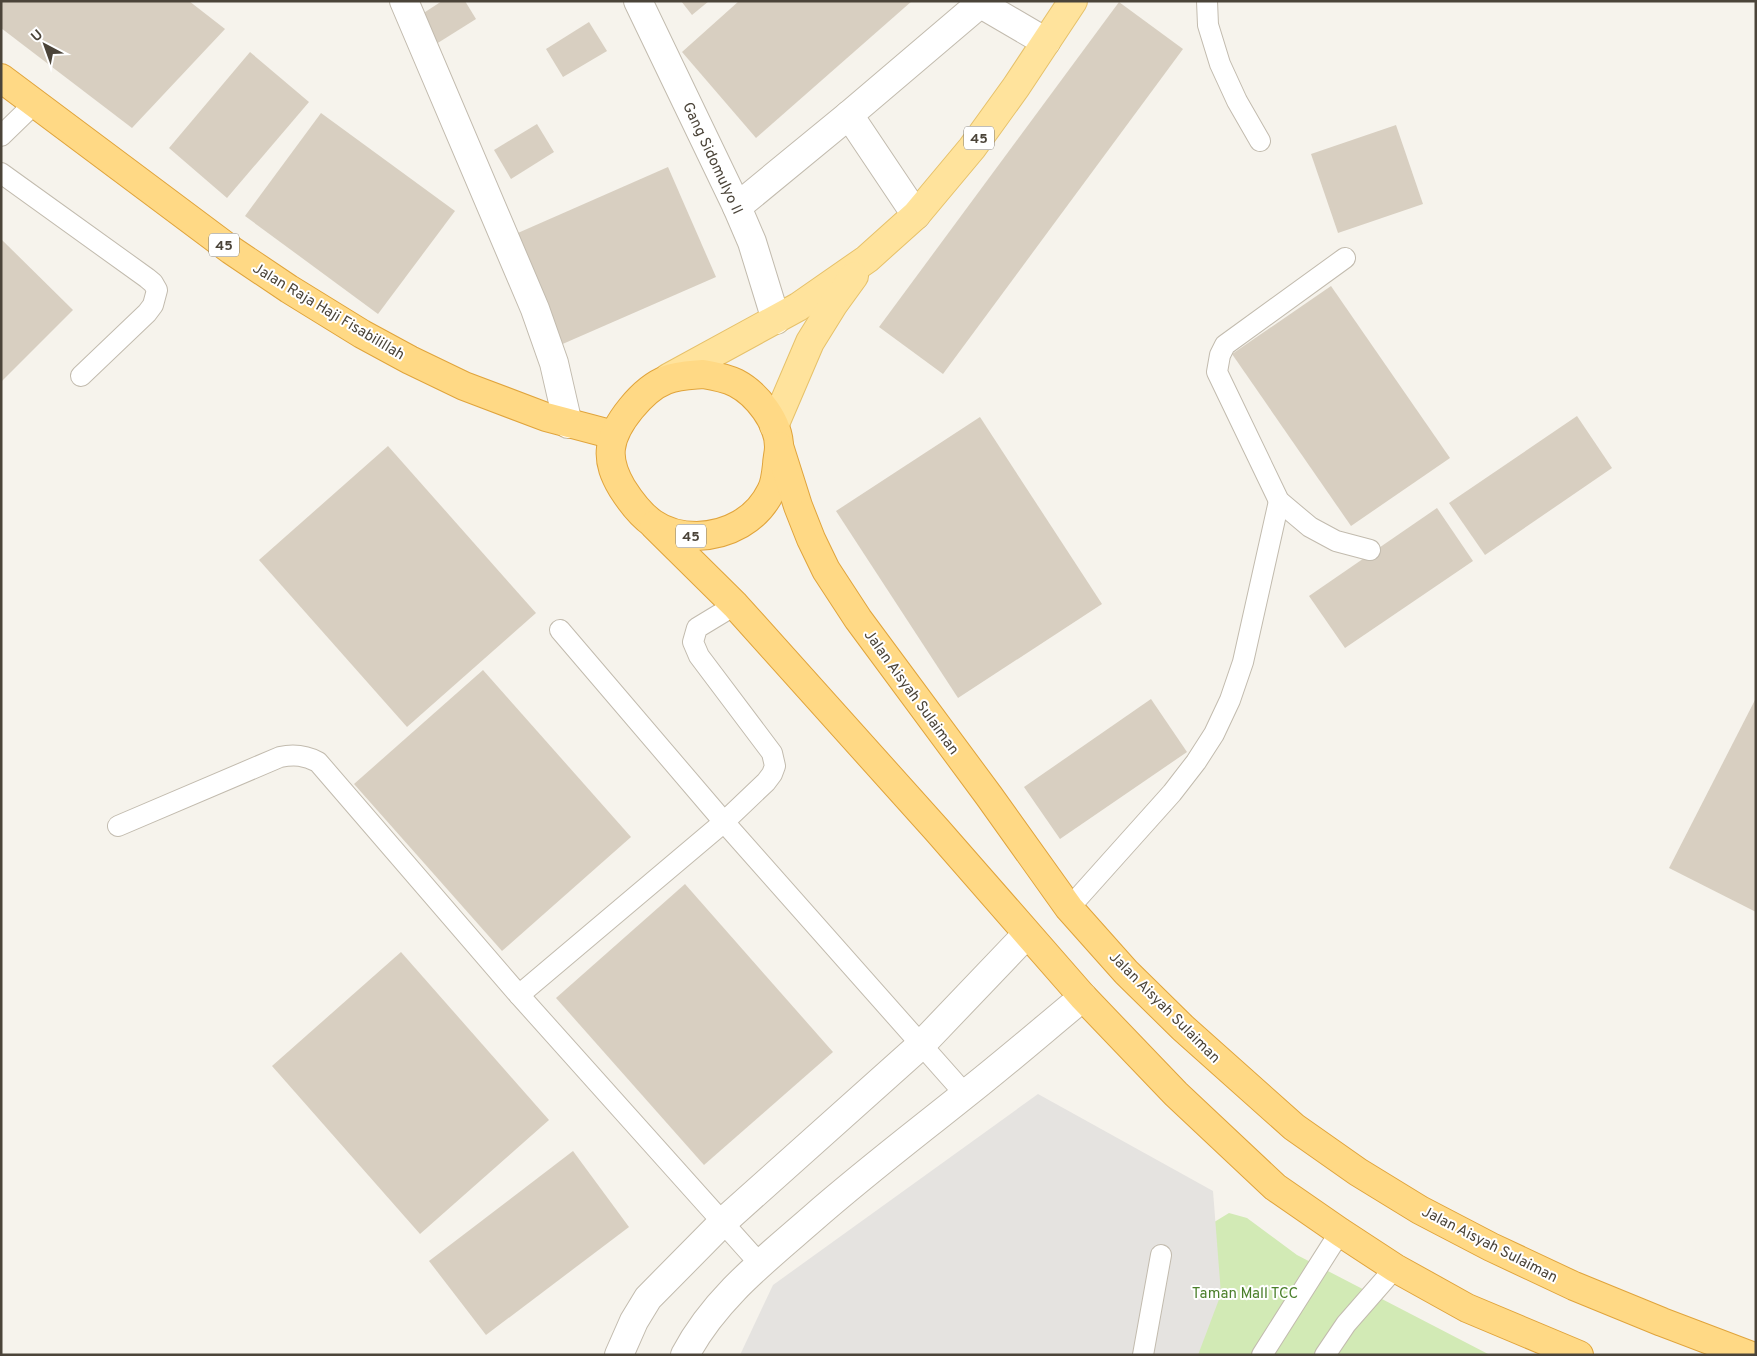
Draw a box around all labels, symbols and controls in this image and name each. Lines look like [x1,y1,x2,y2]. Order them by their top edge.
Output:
north arrow [20,20,70,70]
text: U [28,27,47,46]
street label: Gang Sidomulyo II [677,99,746,218]
road number: 45 [964,126,994,150]
road number: 45 [209,234,239,256]
street label: Jalan Raja Haji Fisabilillah [249,259,408,365]
road number: 45 [676,524,706,548]
street label: Jalan Aisyah Sulaiman [859,627,963,759]
street label: Jalan Aisyah Sulaiman [1104,948,1224,1068]
street label: Jalan Aisyah Sulaiman [1418,1203,1561,1288]
park label: Taman Mall TCC [1192,1285,1298,1304]

